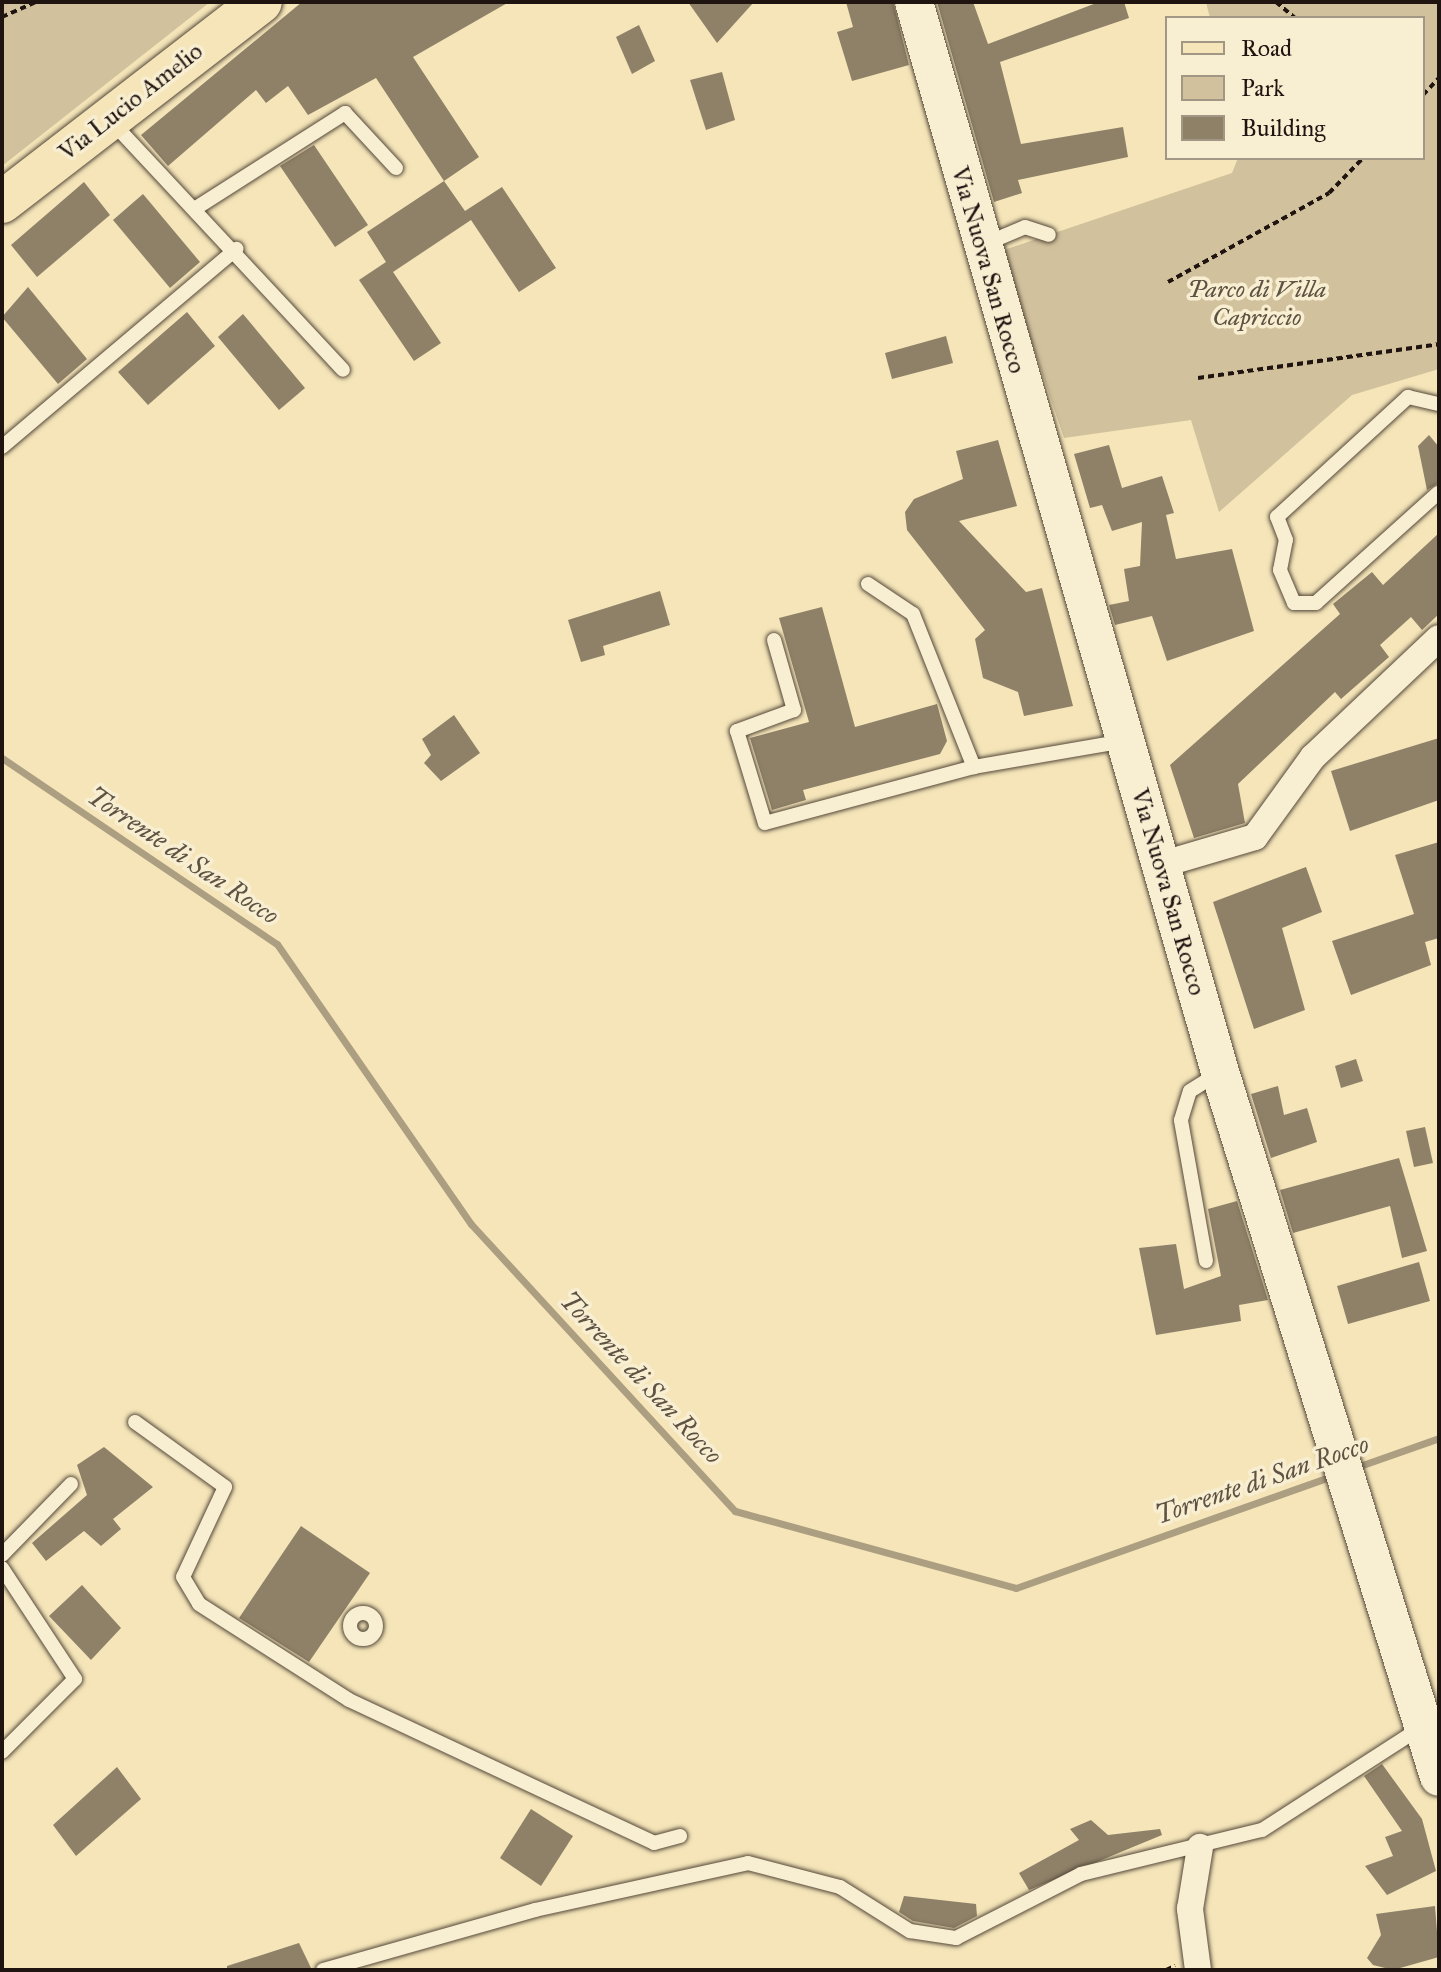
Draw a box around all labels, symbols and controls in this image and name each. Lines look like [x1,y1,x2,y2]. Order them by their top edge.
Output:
legend [1165,16,1425,160]
text: Road [1241,33,1292,63]
street label: Via Lucio Amelio [53,37,209,167]
text: Park [1241,73,1284,103]
text: Building [1241,113,1326,143]
street label: Via Nuova San Rocco [945,163,1031,377]
park label: Parco di Villa Capriccio [1188,276,1326,332]
water label: Torrente di San Rocco [81,780,285,932]
street label: Via Nuova San Rocco [1125,785,1211,999]
water label: Torrente di San Rocco [553,1285,729,1471]
water label: Torrente di San Rocco [1151,1429,1373,1531]

